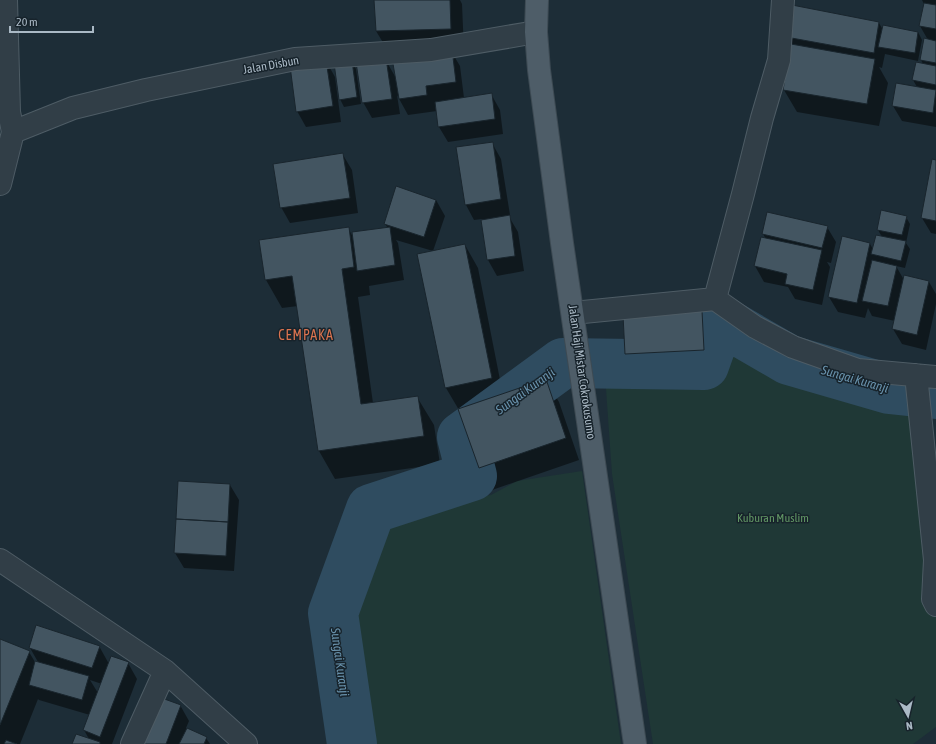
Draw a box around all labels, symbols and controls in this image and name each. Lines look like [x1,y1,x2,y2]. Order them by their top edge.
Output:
scale bar [10,8,93,34]
text: 20 m [16,15,38,29]
street label: Jalan Disbun [242,53,300,77]
street label: Jalan Haji Mistar Cokrokusumo [566,304,598,440]
district label: CEMPAKA [278,327,334,343]
water label: Sungai Kuranji [819,362,890,396]
water label: Sungai Kuranji [492,365,557,418]
park label: Kuburan Muslim [737,511,809,525]
water label: Sungai Kuranji [328,626,352,697]
north arrow [888,696,928,736]
text: N [905,720,913,732]

